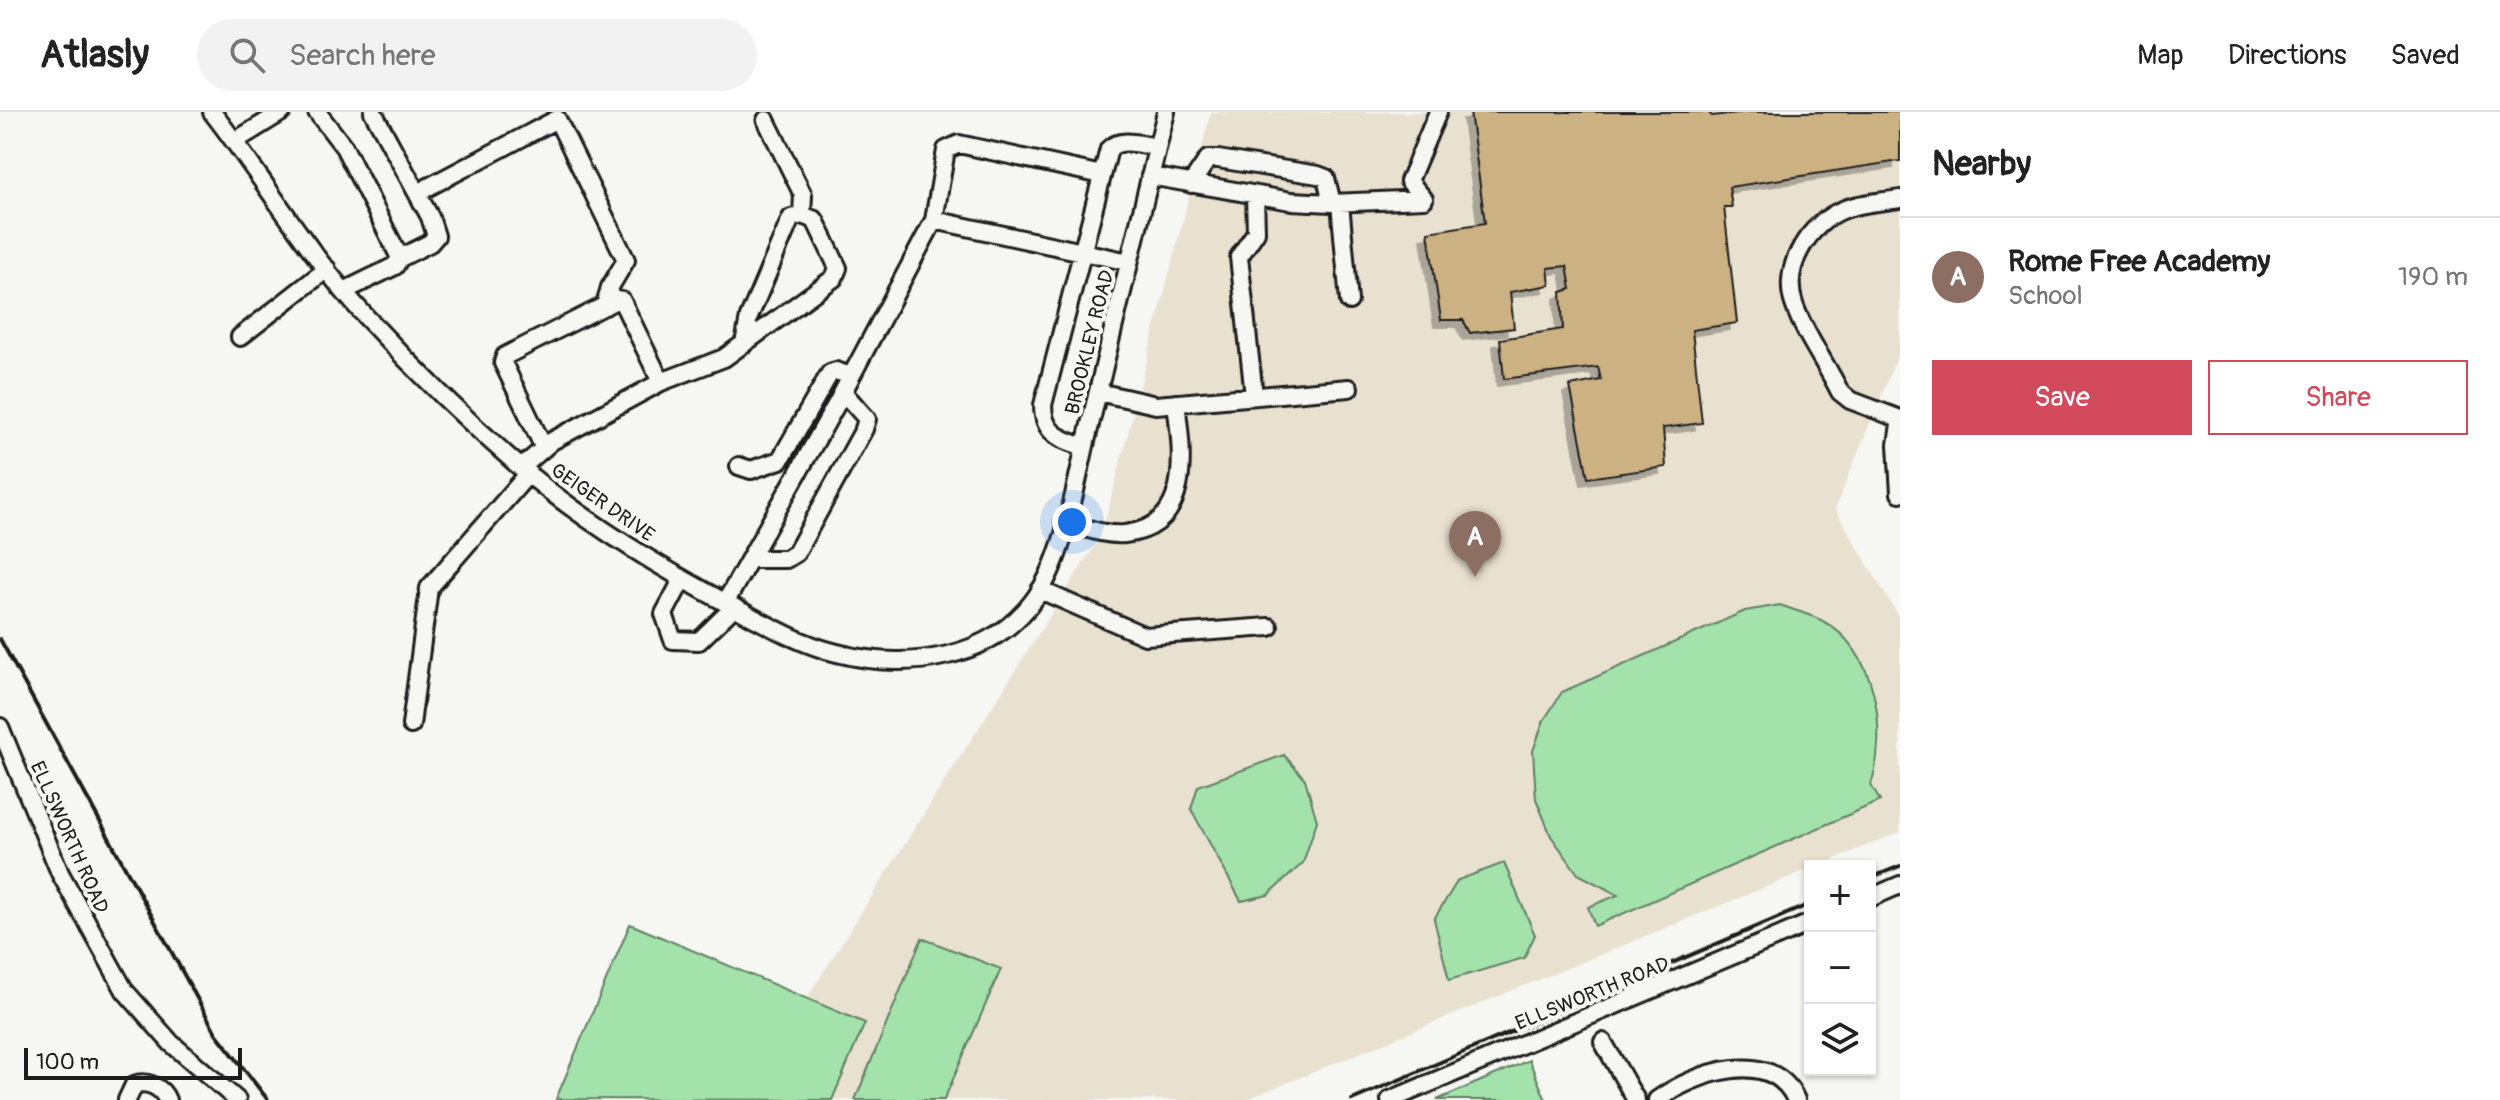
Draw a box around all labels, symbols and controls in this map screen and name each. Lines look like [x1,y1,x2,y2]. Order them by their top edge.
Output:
search box [197,19,757,91]
text: Atlasly [40,31,149,79]
icon: search [225,33,269,77]
text: Search here [289,37,435,74]
text: Map [2137,38,2184,73]
text: Directions [2228,38,2347,73]
text: Saved [2391,38,2460,73]
text: Nearby [1932,143,2031,186]
text: Rome Free Academy [2008,243,2270,280]
text: A [1950,261,1966,293]
text: 190 m [2398,261,2468,293]
street label: BROOKLEY ROAD [1059,267,1119,417]
text: School [2008,280,2083,312]
button: Save [1932,360,2192,435]
button: Share [2208,360,2468,435]
street label: GEIGER DRIVE [546,457,659,547]
your location [1052,502,1092,542]
pin: A [1449,511,1501,577]
street label: ELLSWORTH ROAD [25,757,114,917]
map controls [1804,860,1876,1076]
button: + [1804,860,1876,932]
button: − [1804,932,1876,1004]
street label: ELLSWORTH ROAD [1512,951,1673,1036]
button: layers [1804,1004,1876,1076]
scale bar [24,1044,242,1080]
text: 100 m [36,1048,99,1076]

